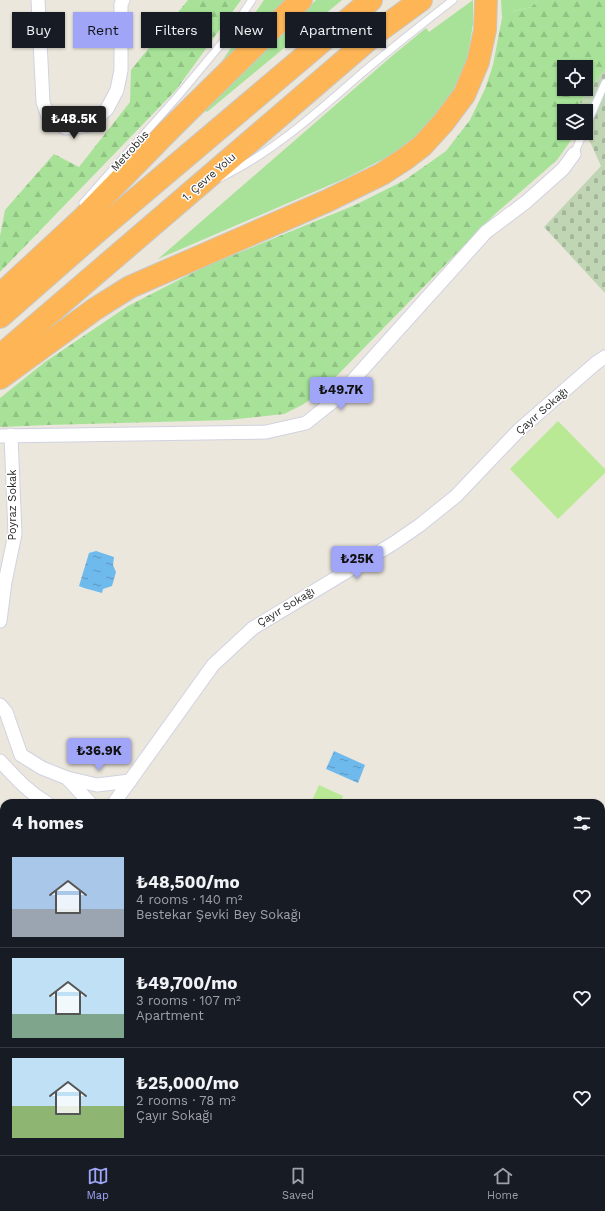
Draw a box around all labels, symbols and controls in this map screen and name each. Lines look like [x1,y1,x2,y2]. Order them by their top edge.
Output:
chip: Buy [12,12,65,48]
chip: Rent [73,12,133,48]
chip: Filters [141,12,212,48]
chip: New [220,12,277,48]
chip: Apartment [285,12,386,48]
map controls [557,60,593,140]
button: locate [557,60,593,96]
button: layers [557,104,593,140]
pin: ₺48.5K [41,106,107,140]
text: ₺48.5K [51,111,97,126]
street label: Metrobüs [108,128,152,174]
street label: 1. Çevre Yolu [180,150,238,204]
pin: ₺49.7K [308,377,374,411]
text: ₺49.7K [319,382,363,397]
street label: Çayır Sokağı [513,385,571,437]
street label: Poyraz Sokak [6,469,19,541]
pin: ₺25K [333,546,381,580]
text: ₺25K [340,551,374,566]
street label: Çayır Sokağı [255,585,317,629]
pin: ₺36.9K [66,738,132,772]
text: ₺36.9K [76,743,122,758]
icon: filters [571,812,593,834]
text: 4 homes [12,813,83,833]
text: ₺48,500/mo [136,872,240,892]
icon: home [44,873,92,921]
icon: heart [571,886,593,908]
text: 4 rooms · 140 m² [136,892,243,907]
text: Bestekar Şevki Bey Sokağı [136,907,301,922]
text: ₺49,700/mo [136,973,237,993]
icon: home [44,974,92,1022]
icon: heart [571,987,593,1009]
text: 3 rooms · 107 m² [136,993,241,1008]
text: Apartment [136,1008,204,1023]
text: ₺25,000/mo [136,1073,239,1093]
icon: home [44,1074,92,1122]
icon: heart [571,1087,593,1109]
text: 2 rooms · 78 m² [136,1093,236,1108]
text: Çayır Sokağı [136,1108,213,1123]
tab: Map [87,1165,109,1202]
tab: Saved [282,1165,314,1202]
tab: Home [487,1165,518,1202]

